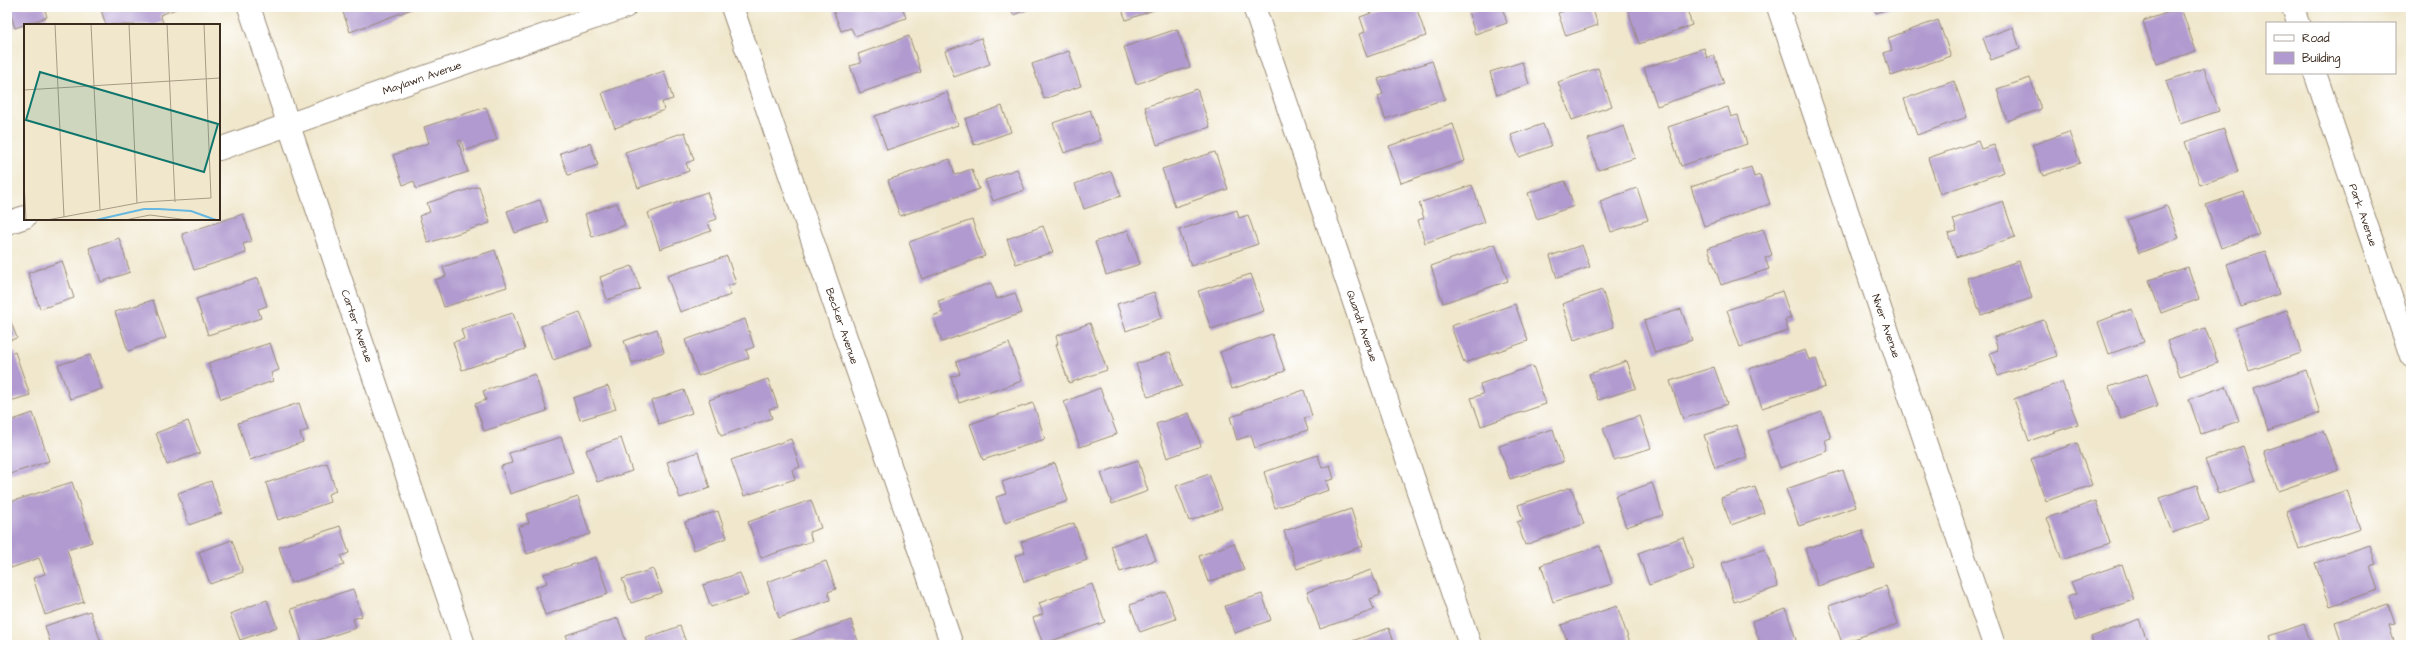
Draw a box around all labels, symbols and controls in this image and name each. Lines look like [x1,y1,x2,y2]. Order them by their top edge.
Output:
legend [2266,22,2396,74]
inset map [24,24,220,220]
text: Road [2302,30,2330,47]
text: Building [2302,50,2340,68]
street label: Maylawn Avenue [381,57,464,99]
street label: Park Avenue [2345,182,2381,248]
street label: Becker Avenue [822,286,862,366]
street label: Carter Avenue [338,288,376,364]
street label: Quandt Avenue [1343,288,1381,364]
street label: Niver Avenue [1868,292,1904,360]

